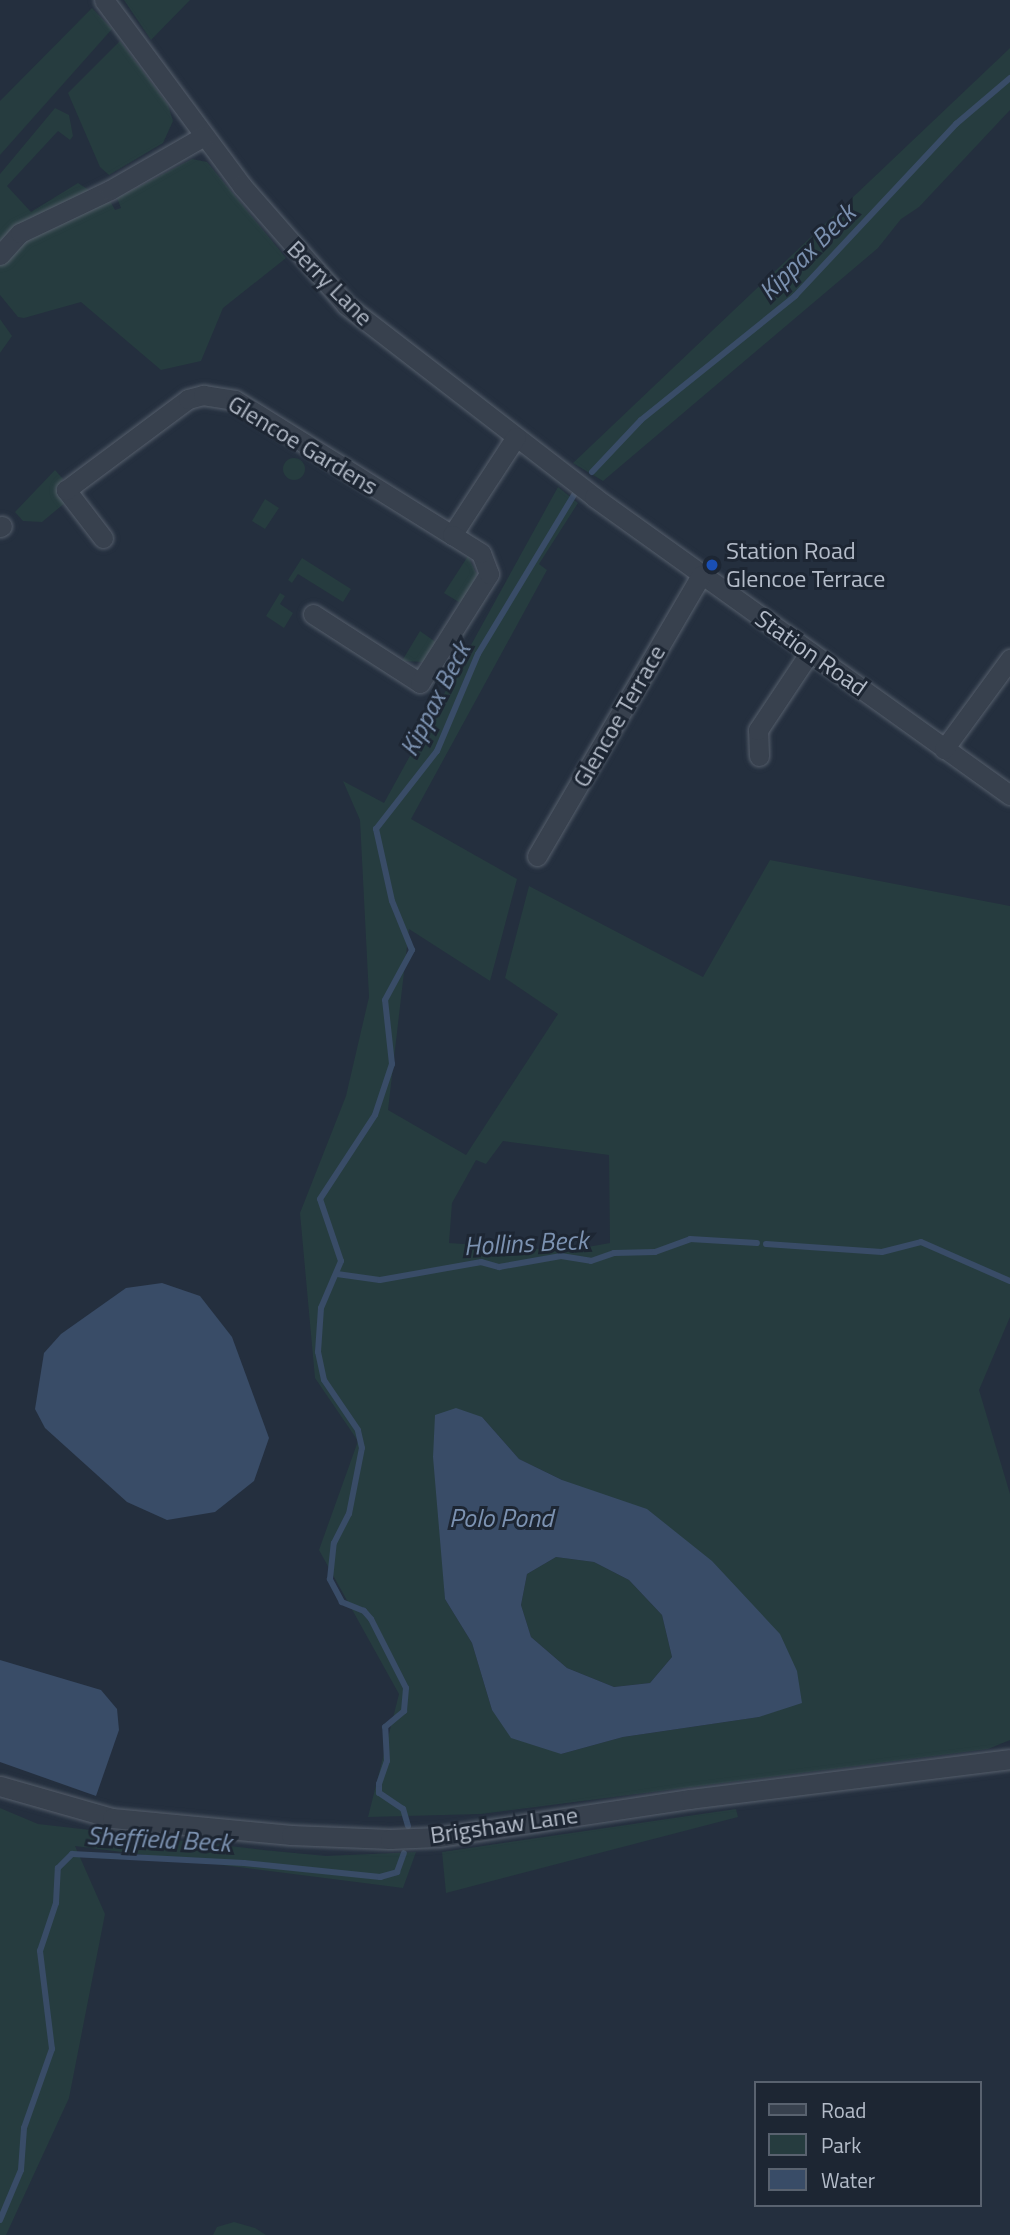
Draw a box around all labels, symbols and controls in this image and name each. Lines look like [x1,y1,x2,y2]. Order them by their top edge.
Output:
water label: Kippax Beck [752,197,862,307]
street label: Berry Lane [281,234,379,332]
street label: Glencoe Gardens [223,389,383,501]
place label: Station Road Glencoe Terrace [726,537,885,593]
marker: Station Road Glencoe Terrace [704,557,720,573]
street label: Station Road [750,604,872,702]
water label: Kippax Beck [393,637,477,761]
street label: Glencoe Terrace [567,640,671,792]
water label: Hollins Beck [463,1224,589,1262]
water label: Polo Pond [449,1502,553,1534]
street label: Brigshaw Lane [428,1800,580,1850]
water label: Sheffield Beck [86,1820,232,1858]
legend [754,2081,982,2207]
text: Road [821,2094,866,2126]
text: Park [821,2129,861,2161]
text: Water [821,2164,875,2196]

